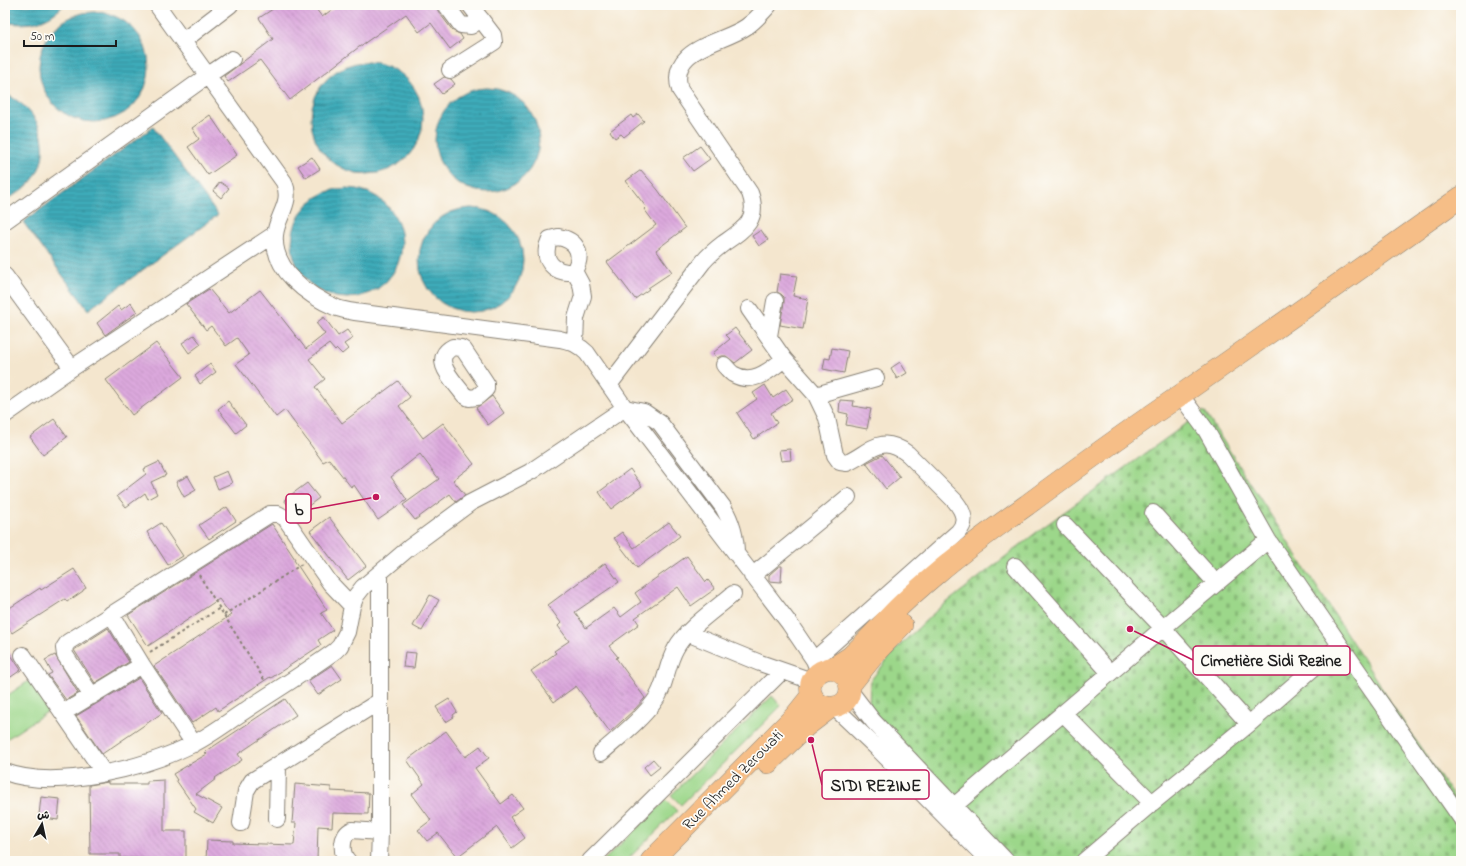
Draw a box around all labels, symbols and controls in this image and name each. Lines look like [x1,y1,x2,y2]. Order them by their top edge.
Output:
scale bar [24,22,116,48]
text: 50 m [30,28,54,46]
callout: b [286,494,311,523]
text: b [295,498,304,523]
callout: Cimetière Sidi Rezine [1193,646,1350,675]
text: Cimetière Sidi Rezine [1201,649,1343,674]
street label: Rue Ahmed Zerouati [677,724,790,837]
callout: SIDI REZINE [822,770,929,799]
text: SIDI REZINE [831,774,921,799]
north arrow [22,804,62,844]
text: ش [36,806,51,824]

